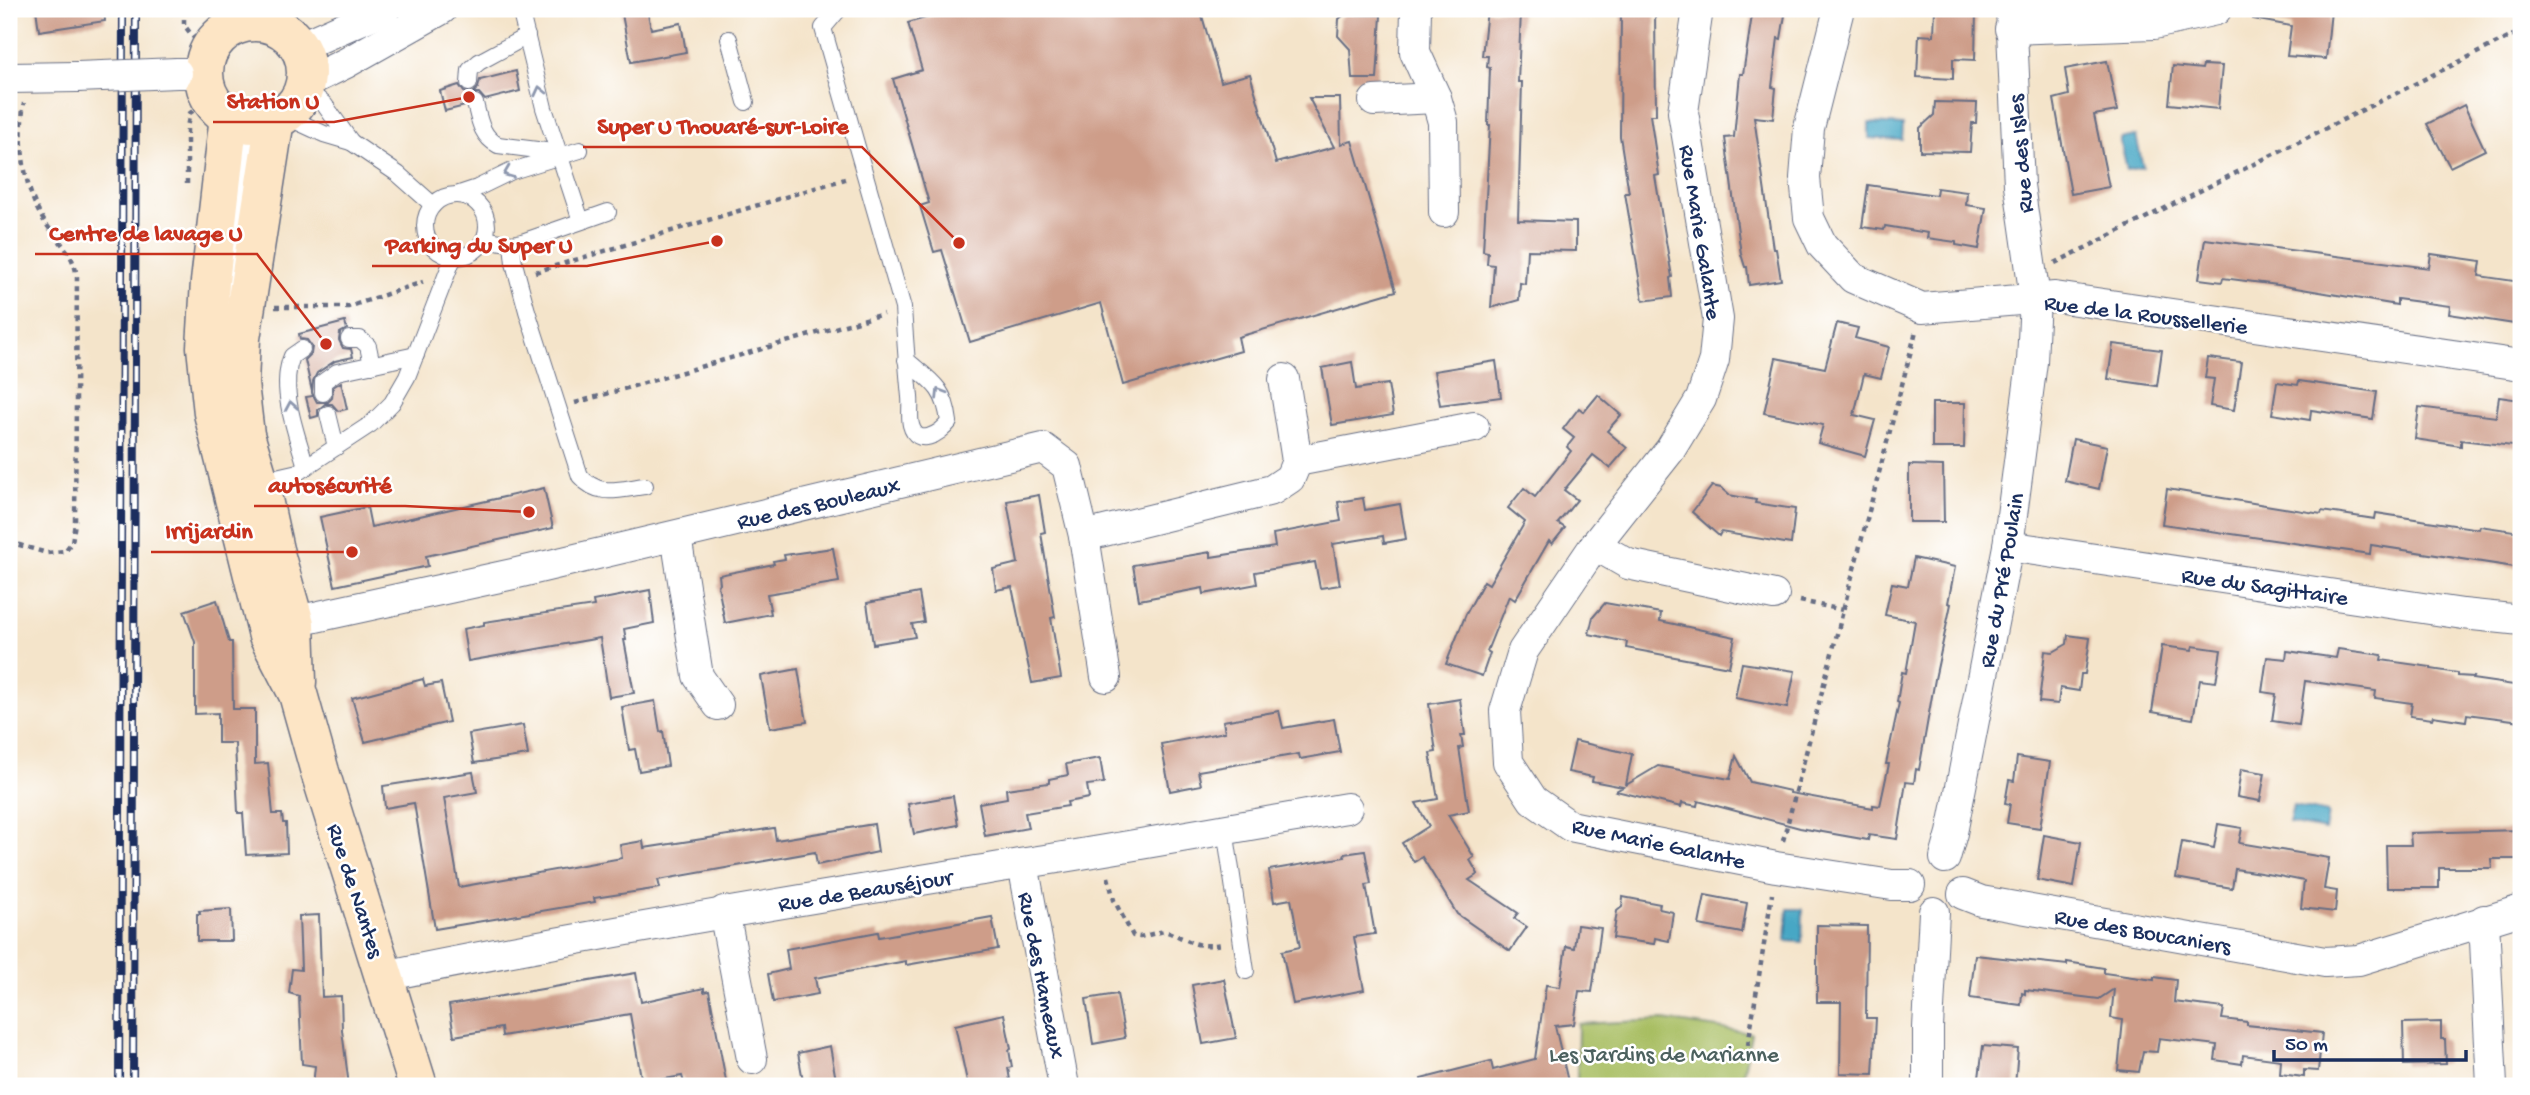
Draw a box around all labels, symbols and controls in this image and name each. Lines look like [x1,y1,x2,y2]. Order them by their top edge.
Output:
callout: Station U [213,77,334,122]
one-way arrow [534,85,548,97]
text: Station U [227,89,319,118]
street label: Rue des Isles [2004,93,2041,214]
callout: Super U Thouaré-sur-Loire [583,102,862,147]
text: Super U Thouaré-sur-Loire [597,114,850,143]
street label: Rue Marie Galante [1671,143,1726,323]
one-way arrow [502,165,514,179]
callout: Centre de lavage U [35,209,257,254]
text: Centre de lavage U [49,221,243,250]
callout: Parking du Super U [372,221,587,266]
text: Parking du Super U [383,233,573,262]
street label: Rue de la Roussellerie [2042,291,2250,342]
one-way arrow [936,388,949,401]
one-way arrow [284,400,299,412]
callout: autosécurité [254,461,405,506]
text: autosécurité [267,473,393,502]
street label: Rue des Bouleaux [735,474,903,537]
street label: Rue du Pré Poulain [1975,491,2032,670]
callout: Irrijardin [151,507,267,552]
text: Irrijardin [165,519,253,548]
street label: Rue du Sagittaire [2179,563,2351,614]
street label: Rue Marie Galante [1569,814,1749,877]
street label: Rue de Nantes [319,821,388,962]
street label: Rue de Beauséjour [776,865,956,920]
street label: Rue des Hameaux [1010,890,1069,1061]
street label: Rue des Boucaniers [2052,905,2233,962]
scale bar [2274,1018,2467,1062]
text: 50 m [2285,1034,2328,1059]
park label: Les Jardins de Marianne [1549,1043,1780,1070]

